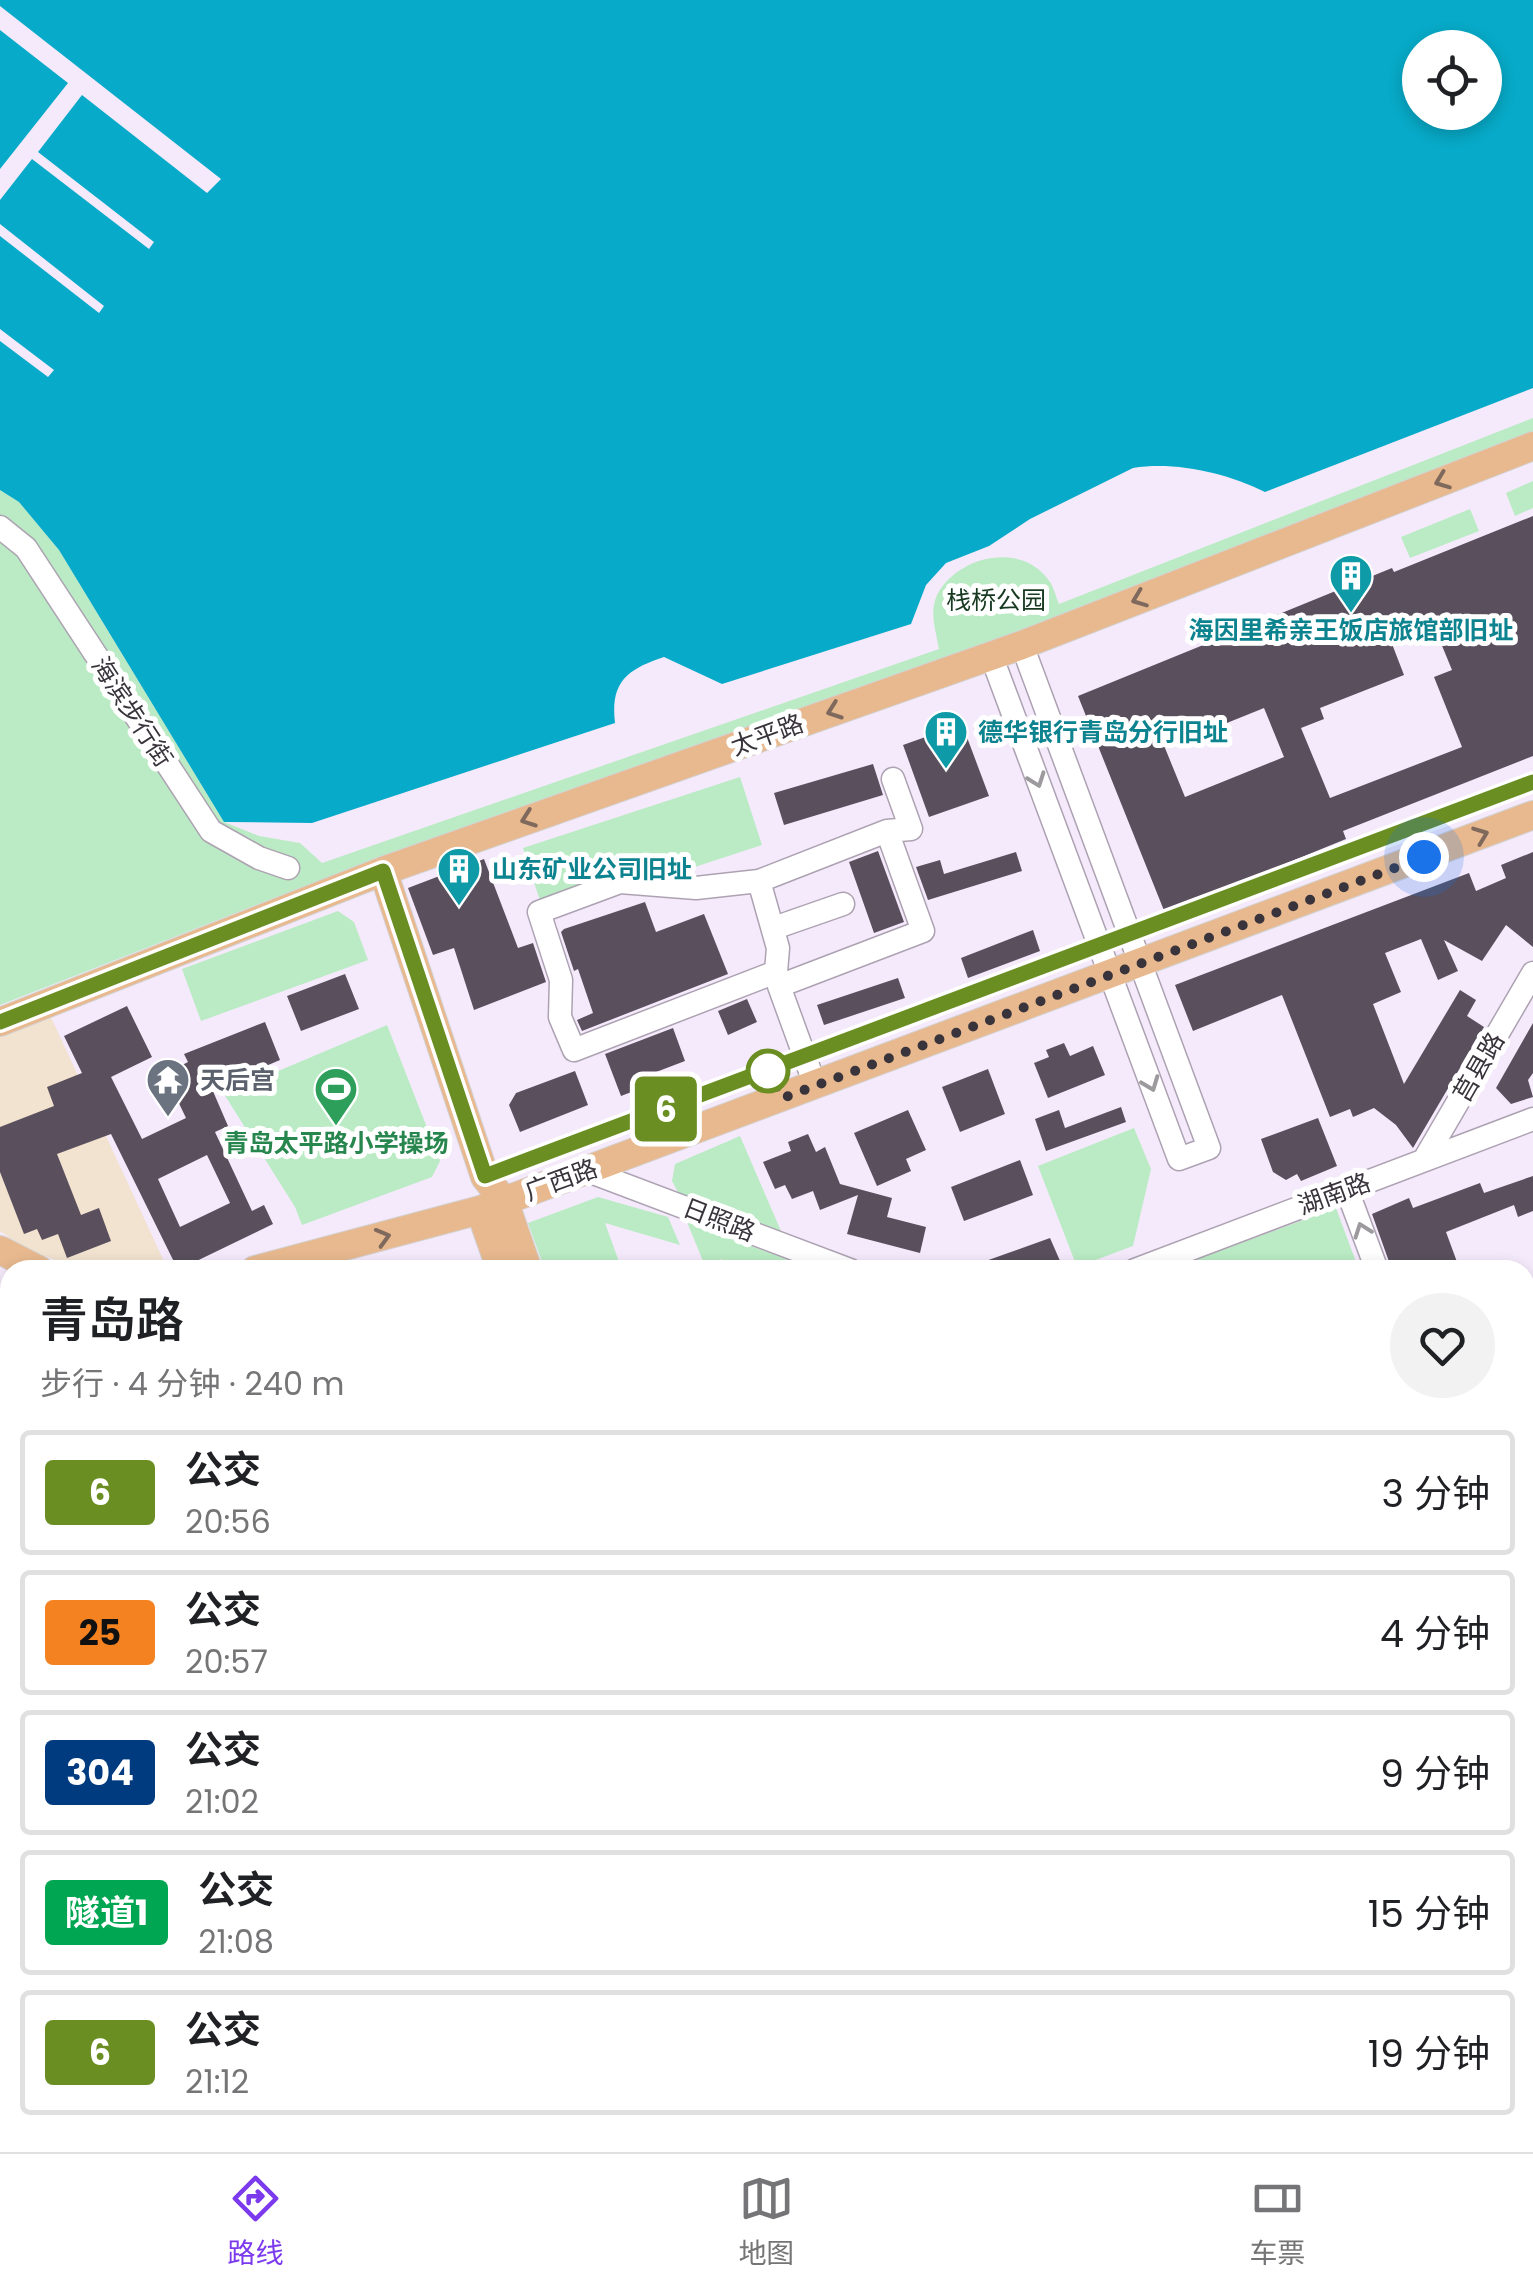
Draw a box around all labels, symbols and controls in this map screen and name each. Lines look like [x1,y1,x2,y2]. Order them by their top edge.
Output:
map controls [1402,30,1502,130]
button: locate [1402,30,1502,130]
one-way arrow [1434,470,1452,490]
building icon: 海因里希亲王饭店旅馆部旧址 [1328,553,1374,614]
park label: 栈桥公园 [946,583,1046,618]
one-way arrow [1132,588,1149,608]
place label: 海因里希亲王饭店旅馆部旧址 [1188,613,1514,648]
street label: 海滨步行街 [83,650,181,774]
one-way arrow [827,699,844,720]
street label: 太平路 [726,706,808,764]
building icon: 德华银行青岛分行旧址 [923,709,969,770]
place label: 德华银行青岛分行旧址 [978,715,1228,750]
one-way arrow [1025,770,1046,787]
one-way arrow [520,808,537,828]
one-way arrow [1471,826,1488,847]
your location [1399,832,1449,882]
building icon: 山东矿业公司旧址 [436,846,482,907]
place label: 山东矿业公司旧址 [492,852,692,887]
street label: 莒县路 [1445,1026,1513,1108]
unlabelled marker [747,1050,789,1092]
temple icon: 天后宫 [145,1057,191,1118]
place label: 天后宫 [200,1063,275,1098]
sports icon: 青岛太平路小学操场 [313,1066,359,1127]
one-way arrow [1139,1075,1159,1092]
line badge: 6 [634,1076,698,1142]
text: 6 [655,1085,677,1134]
place label: 青岛太平路小学操场 [223,1126,449,1161]
street label: 广西路 [520,1151,602,1209]
street label: 湖南路 [1293,1165,1375,1223]
street label: 日照路 [678,1190,760,1250]
one-way arrow [1353,1223,1374,1240]
one-way arrow [374,1228,391,1249]
text: 青岛路 [40,1287,184,1354]
button: heart [1390,1293,1495,1398]
text: 步行 · 4 分钟 · 240 m [40,1361,345,1406]
text: 公交 [185,1443,261,1496]
text: 3 分钟 [1381,1467,1490,1520]
text: 6 [89,1468,111,1517]
text: 20:56 [185,1499,271,1544]
text: 公交 [185,1583,261,1636]
text: 4 分钟 [1380,1607,1490,1660]
text: 25 [79,1608,121,1657]
text: 20:57 [185,1639,268,1684]
text: 公交 [185,1723,261,1776]
text: 9 分钟 [1380,1747,1490,1800]
text: 304 [66,1748,134,1797]
text: 21:02 [185,1779,259,1824]
text: 公交 [198,1863,274,1916]
text: 15 分钟 [1368,1887,1490,1940]
text: 隧道1 [65,1888,148,1937]
text: 21:08 [198,1919,274,1964]
text: 公交 [185,2003,261,2056]
text: 19 分钟 [1368,2027,1490,2080]
text: 6 [89,2028,111,2077]
text: 21:12 [185,2059,249,2104]
tab: 路线 [227,2171,284,2275]
tab: 地图 [738,2171,795,2275]
tab: 车票 [1249,2171,1306,2275]

